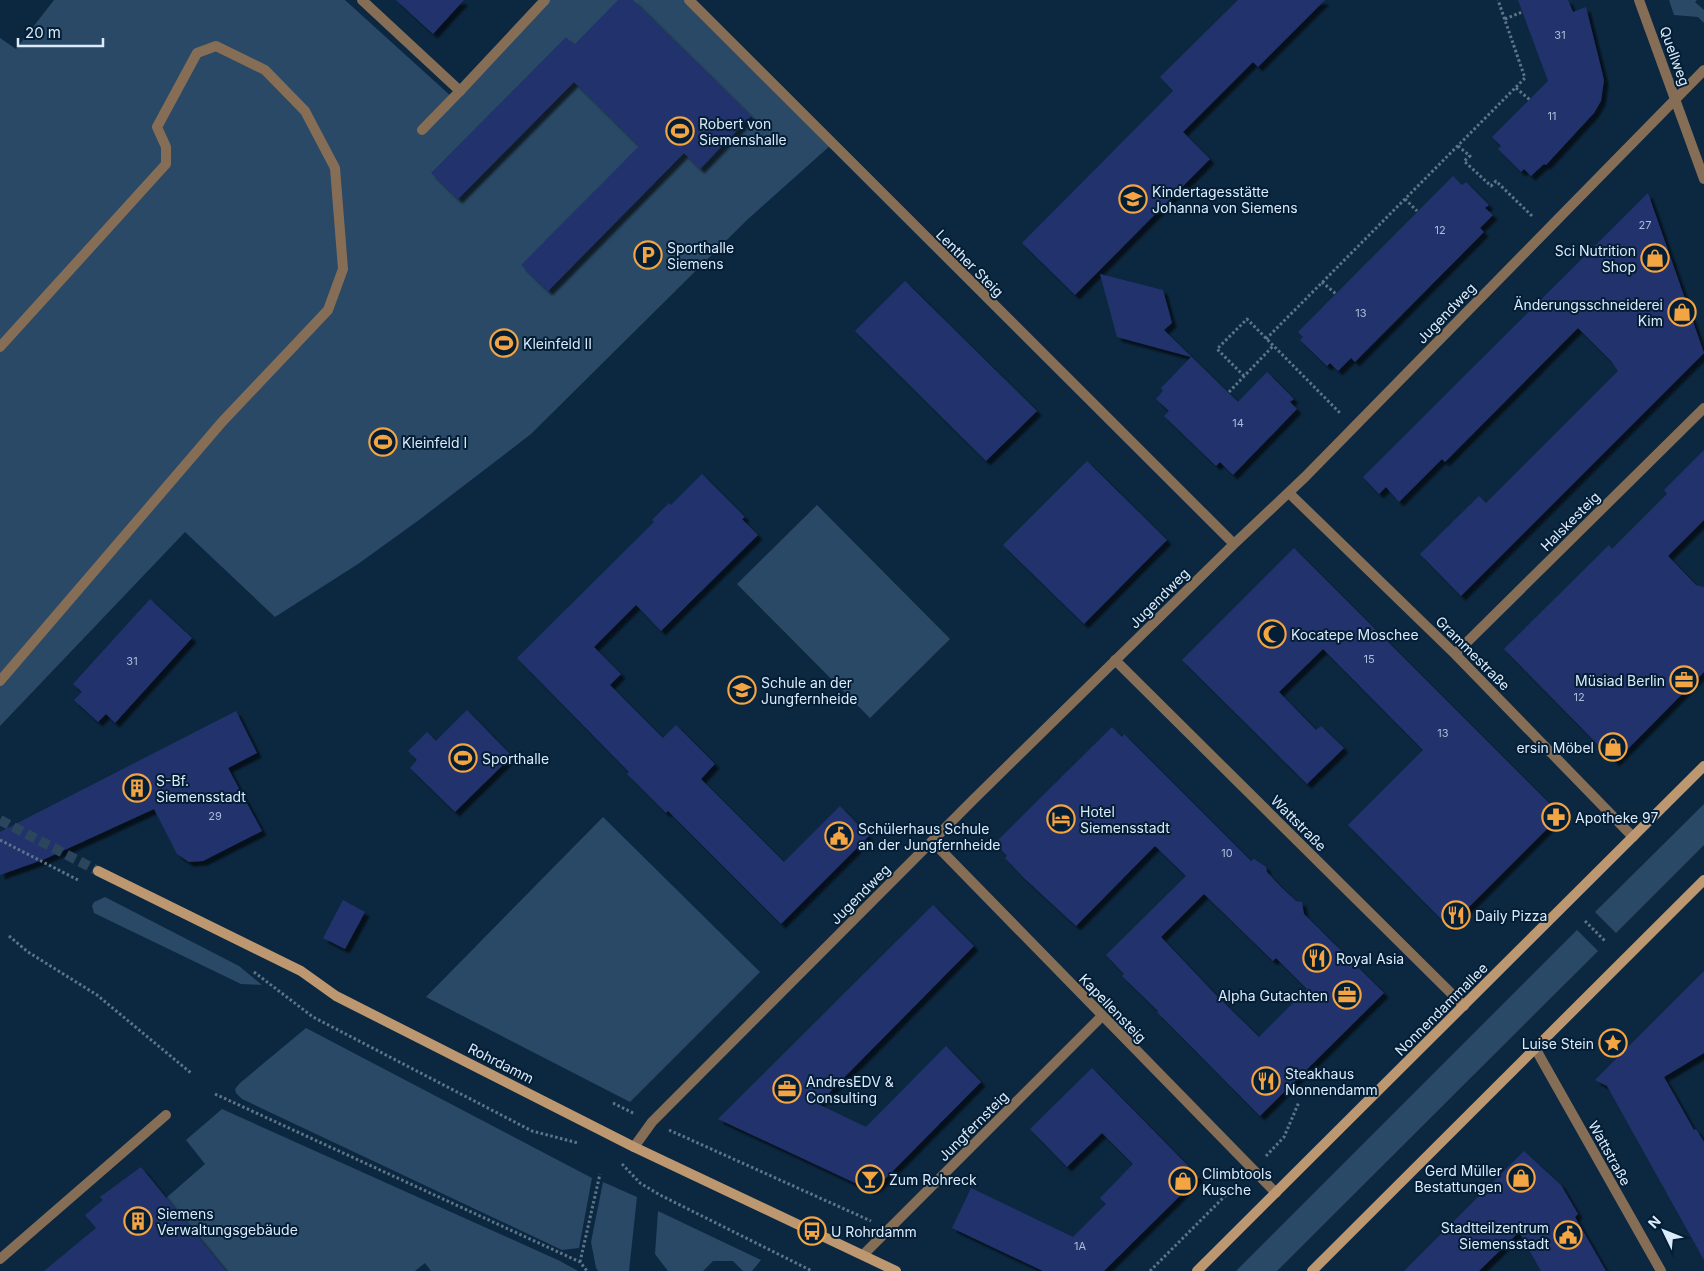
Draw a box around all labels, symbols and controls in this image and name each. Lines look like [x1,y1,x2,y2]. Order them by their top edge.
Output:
scale bar [18,15,102,47]
text: 20 m [25,23,61,42]
street label: Quellweg [1656,24,1694,88]
house number: 31 [1554,28,1566,42]
house number: 11 [1548,109,1556,123]
place label: Robert von Siemenshalle [699,115,787,148]
sports icon: Robert von Siemenshalle [665,116,695,146]
place label: Kindertagesstätte Johanna von Siemens [1152,183,1298,216]
school or university icon: Kindertagesstätte Johanna von Siemens [1118,184,1148,214]
house number: 27 [1639,218,1651,232]
house number: 12 [1434,223,1446,237]
street label: Lenther Steig [933,226,1007,300]
place label: Sporthalle Siemens [667,239,734,272]
parking icon: Sporthalle Siemens [633,240,663,270]
place label: Sci Nutrition Shop [1555,242,1636,275]
shop icon: Sci Nutrition Shop [1640,243,1670,273]
street label: Jugendweg [1413,279,1479,347]
place label: Änderungsschneiderei Kim [1514,296,1663,329]
shop icon: Änderungsschneiderei Kim [1667,297,1697,327]
house number: 13 [1355,306,1367,320]
sports icon: Kleinfeld II [489,328,519,358]
place label: Kleinfeld II [523,335,592,352]
house number: 14 [1232,416,1244,430]
sports icon: Kleinfeld I [368,427,398,457]
place label: Kleinfeld I [402,434,467,451]
street label: Halskesteig [1537,488,1603,554]
street label: Jugendweg [1125,564,1193,632]
street label: Grammestraße [1432,612,1514,694]
mosque icon: Kocatepe Moschee [1257,619,1287,649]
place label: Kocatepe Moschee [1291,626,1419,643]
house number: 15 [1363,652,1375,666]
house number: 31 [126,654,138,668]
office icon: Müsiad Berlin [1669,665,1699,695]
place label: Müsiad Berlin [1575,672,1665,689]
place label: Schule an der Jungfernheide [761,674,857,707]
school or university icon: Schule an der Jungfernheide [727,675,757,705]
house number: 12 [1573,690,1585,704]
house number: 13 [1437,726,1449,740]
shop icon: ersin Möbel [1598,732,1628,762]
place label: ersin Möbel [1516,739,1594,756]
sports icon: Sporthalle [448,743,478,773]
place label: Sporthalle [482,750,549,767]
place label: S-Bf. Siemensstadt [156,772,246,805]
building icon: S-Bf. Siemensstadt [122,773,152,803]
street label: Wattstraße [1268,792,1330,854]
pharmacy icon: Apotheke 97 [1541,802,1571,832]
place label: Hotel Siemensstadt [1080,803,1170,836]
hotel icon: Hotel Siemensstadt [1046,804,1076,834]
house number: 29 [208,809,222,823]
place label: Apotheke 97 [1575,809,1659,826]
place label: Schülerhaus Schule an der Jungfernheide [858,820,1000,853]
public building icon: Schülerhaus Schule an der Jungfernheide [824,821,854,851]
house number: 10 [1221,846,1233,860]
street label: Jugendweg [826,860,894,928]
restaurant icon: Daily Pizza [1441,900,1471,930]
place label: Daily Pizza [1475,907,1547,924]
restaurant icon: Royal Asia [1302,943,1332,973]
place label: Royal Asia [1336,950,1404,967]
street label: Nonnendammallee [1391,959,1491,1059]
street label: Kapellensteig [1076,970,1150,1046]
office icon: Alpha Gutachten [1332,980,1362,1010]
place label: Alpha Gutachten [1218,987,1328,1004]
place icon: Luise Stein [1598,1028,1628,1058]
place label: Luise Stein [1522,1035,1594,1052]
street label: Rohrdamm [465,1039,537,1087]
place label: Steakhaus Nonnendamm [1285,1065,1378,1098]
restaurant icon: Steakhaus Nonnendamm [1251,1066,1281,1096]
place label: AndresEDV & Consulting [806,1073,894,1106]
office icon: AndresEDV & Consulting [772,1074,802,1104]
street label: Jungfernsteig [935,1088,1011,1164]
street label: Wattstraße [1585,1118,1635,1188]
place label: Gerd Müller Bestattungen [1414,1162,1502,1195]
shop icon: Gerd Müller Bestattungen [1506,1163,1536,1193]
bar icon: Zum Rohreck [855,1164,885,1194]
place label: Climbtools Kusche [1202,1165,1272,1198]
shop icon: Climbtools Kusche [1168,1166,1198,1196]
place label: Zum Rohreck [889,1171,977,1188]
place label: Siemens Verwaltungsgebäude [157,1205,298,1238]
building icon: Siemens Verwaltungsgebäude [123,1206,153,1236]
north arrow [1639,1206,1689,1256]
text: N [1644,1212,1664,1231]
bus stop icon: U Rohrdamm [797,1216,827,1246]
place label: Stadtteilzentrum Siemensstadt [1441,1219,1549,1252]
public building icon: Stadtteilzentrum Siemensstadt [1553,1220,1583,1250]
place label: U Rohrdamm [831,1223,917,1240]
house number: 1A [1074,1239,1086,1253]

